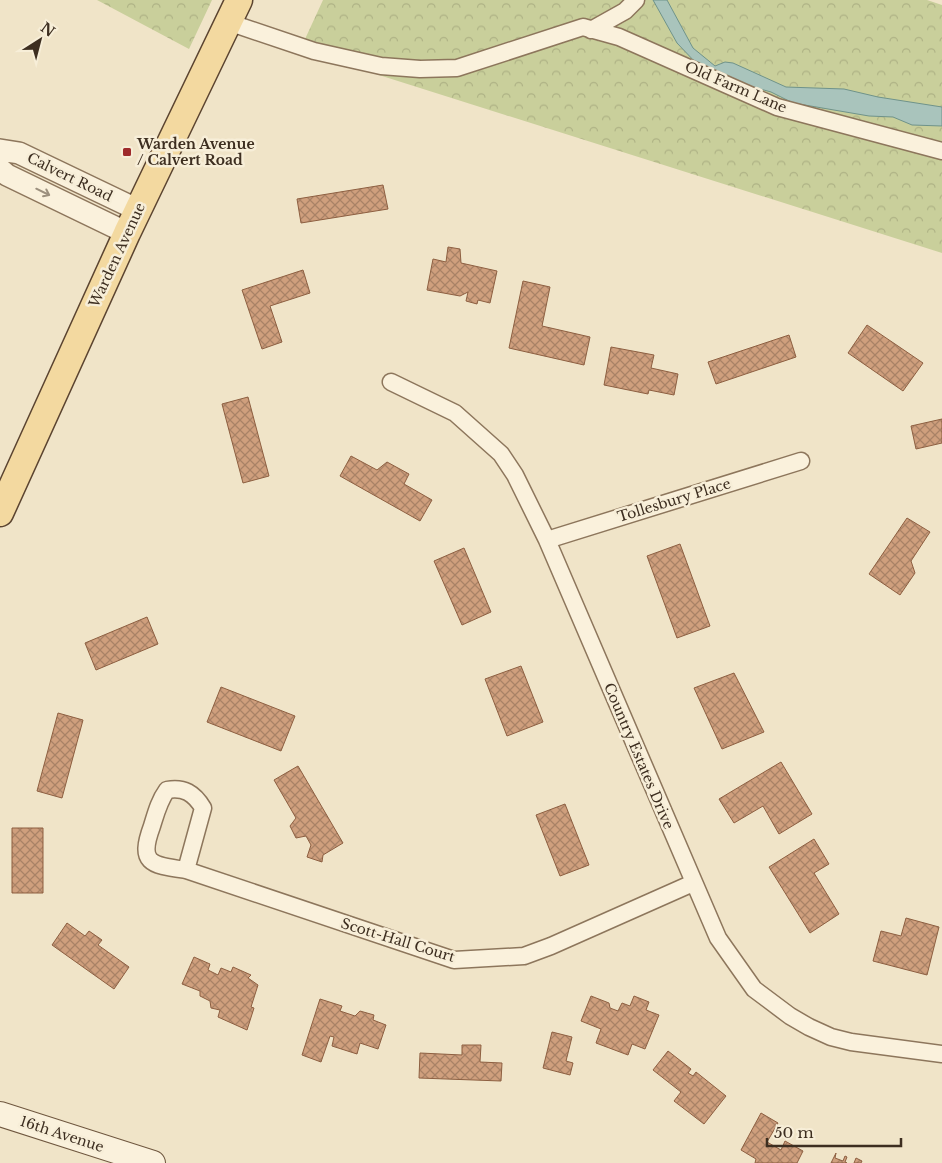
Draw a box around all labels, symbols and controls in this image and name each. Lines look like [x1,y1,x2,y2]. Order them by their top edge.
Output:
north arrow [15,15,65,65]
text: N [37,18,58,41]
street label: Old Farm Lane [682,57,790,117]
place label: Warden Avenue / Calvert Road [136,135,255,169]
marker: Warden Avenue / Calvert Road [121,146,133,158]
street label: Calvert Road [24,149,116,206]
one-way arrow [35,187,50,197]
street label: Warden Avenue [84,200,149,311]
street label: Tollesbury Place [615,474,733,526]
street label: Country Estates Drive [600,680,678,832]
street label: Scott-Hall Court [339,914,458,966]
street label: 16th Avenue [18,1112,106,1156]
scale bar [767,1116,901,1148]
text: 50 m [774,1123,814,1142]

